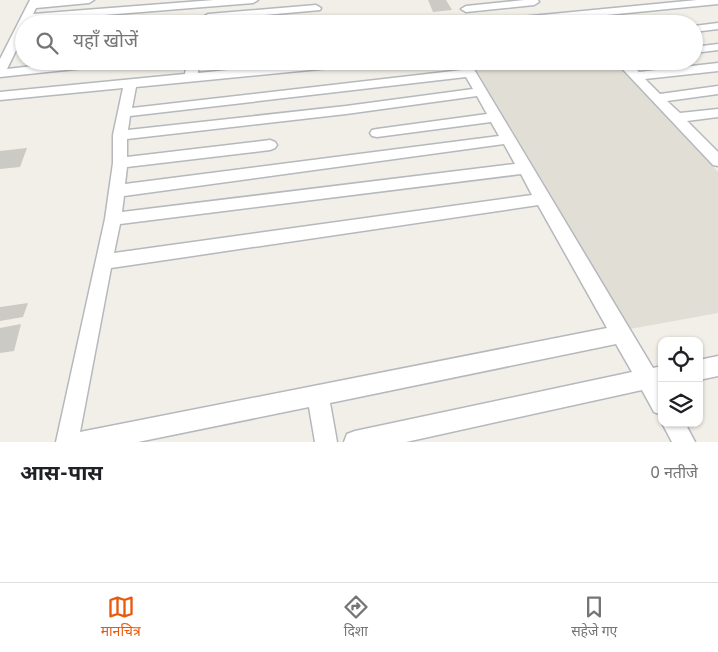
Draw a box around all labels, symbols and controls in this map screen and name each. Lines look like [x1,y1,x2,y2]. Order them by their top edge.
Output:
search box [15,15,703,70]
icon: search [33,29,61,57]
text: यहाँ खोजें [73,30,138,54]
map controls [658,337,703,427]
button: locate [658,337,703,382]
button: layers [658,382,703,427]
text: आस-पास [20,461,103,488]
text: 0 नतीजे [650,464,698,484]
tab: मानचित्र [101,593,141,642]
tab: दिशा [342,593,370,642]
tab: सहेजे गए [571,593,617,642]

